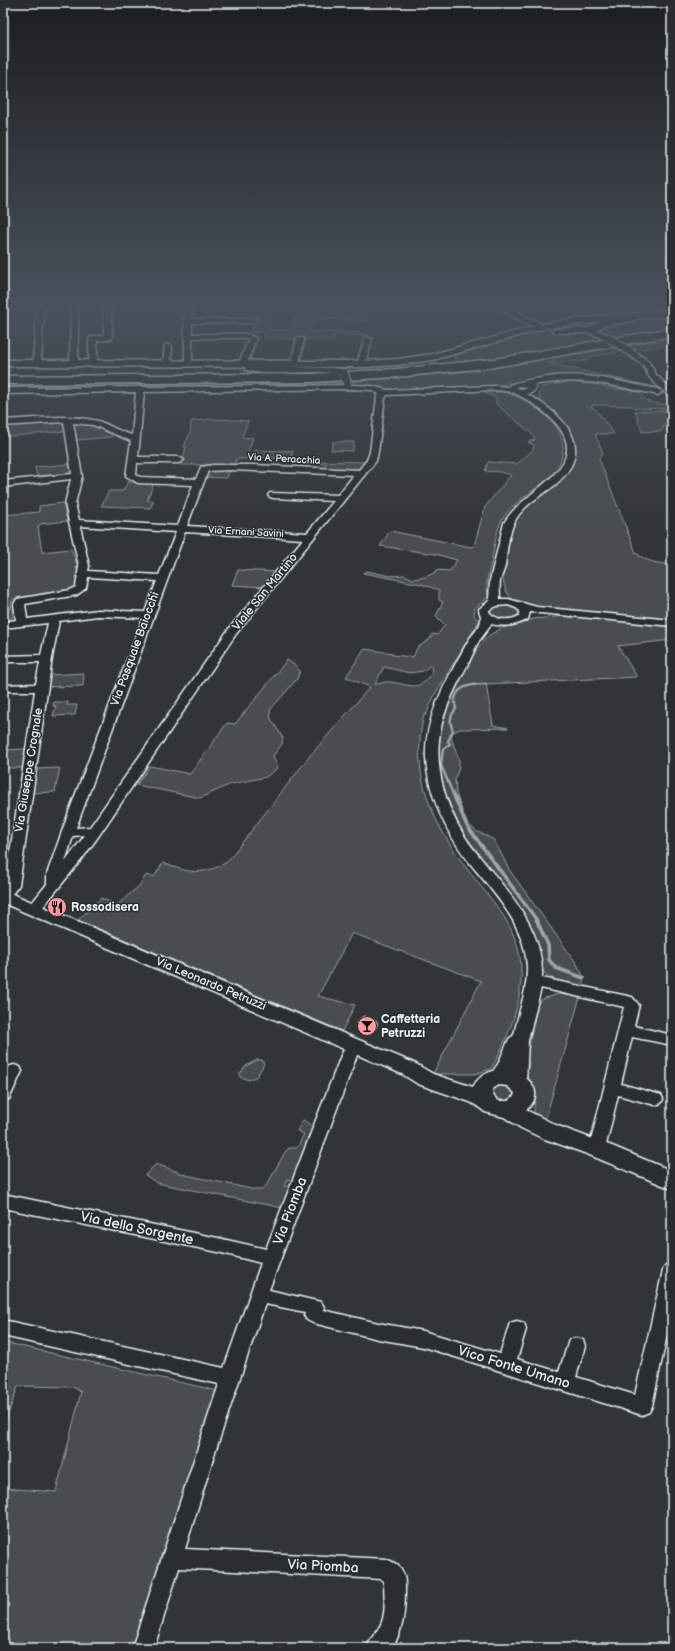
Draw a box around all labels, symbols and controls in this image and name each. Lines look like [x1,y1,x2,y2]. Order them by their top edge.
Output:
street label: Via A. Peracchia [247,451,321,467]
street label: Via Ernani Savini [208,524,284,540]
street label: Viale San Martino [229,550,301,634]
street label: Via Pasquale Baiocchi [107,590,163,708]
street label: Via Giuseppe Crognale [12,707,46,833]
restaurant icon: Rossodisera [46,896,68,918]
place label: Rossodisera [71,900,139,915]
street label: Via Leonardo Petruzzi [154,954,269,1014]
place label: Caffetteria Petruzzi [381,1012,440,1041]
bar icon: Caffetteria Petruzzi [356,1015,378,1037]
street label: Via Piomba [269,1175,311,1247]
street label: Via della Sorgente [79,1208,195,1248]
street label: Vico Fonte Umano [456,1342,572,1392]
street label: Via Piomba [287,1556,359,1576]

